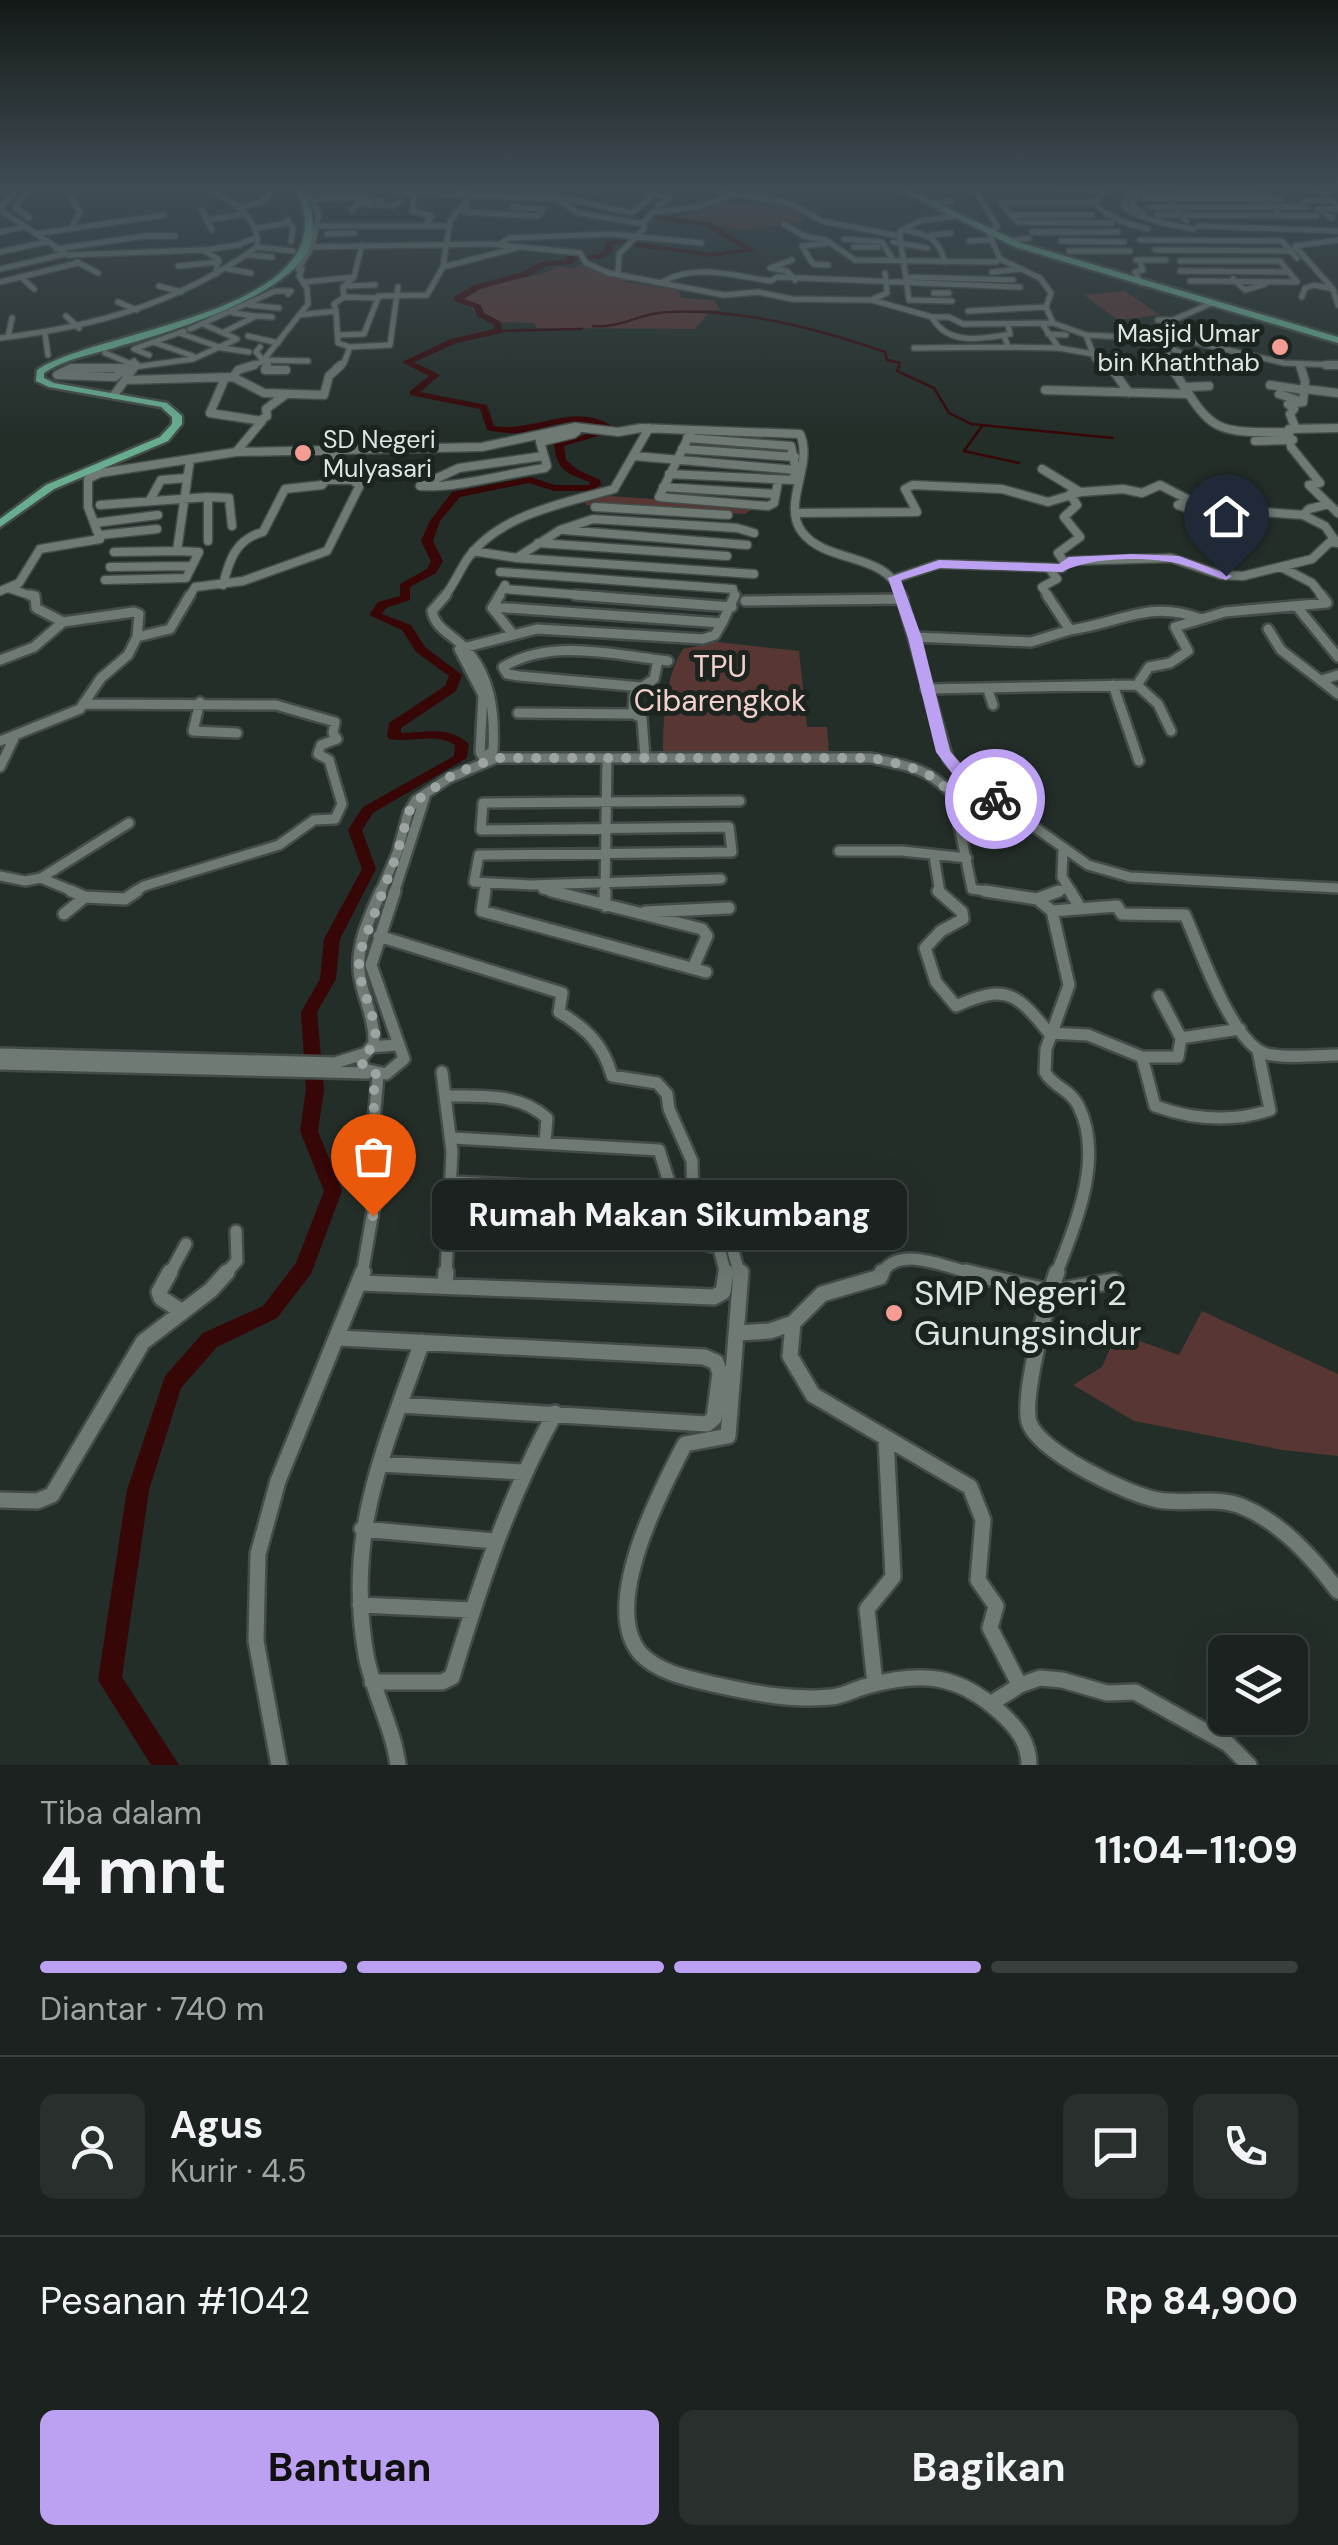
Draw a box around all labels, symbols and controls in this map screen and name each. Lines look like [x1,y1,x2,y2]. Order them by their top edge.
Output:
place label: Masjid Umar bin Khaththab [1098,317,1260,379]
marker: Masjid Umar bin Khaththab [1269,336,1291,358]
place label: SD Negeri Mulyasari [323,423,436,485]
marker: SD Negeri Mulyasari [292,442,314,464]
pin [1184,474,1269,577]
icon: home [1199,489,1254,544]
park label: TPU Cibarengkok [634,647,806,720]
courier [945,749,1045,849]
icon: bike [968,772,1023,827]
pin [331,1114,416,1217]
icon: bag [346,1129,401,1184]
callout: Rumah Makan Sikumbang [433,1181,908,1251]
text: Rumah Makan Sikumbang [468,1194,871,1236]
place label: SMP Negeri 2 Gunungsindur [914,1270,1141,1356]
marker: SMP Negeri 2 Gunungsindur [883,1302,905,1324]
map controls [1208,1635,1308,1735]
button: layers [1208,1635,1308,1735]
text: Tiba dalam [40,1792,202,1834]
text: 11:04–11:09 [1095,1825,1298,1875]
text: 4 mnt [40,1829,227,1913]
text: Diantar · 740 m [40,1988,264,2030]
button: person [40,2094,145,2199]
button: chat [1063,2094,1168,2199]
button: phone [1193,2094,1298,2199]
text: Agus [170,2100,263,2150]
text: Kurir · 4.5 [170,2150,306,2192]
text: Pesanan #1042 [40,2276,310,2326]
text: Rp 84,900 [1104,2276,1298,2326]
button: Bantuan [40,2410,659,2525]
button: Bagikan [679,2410,1298,2525]

